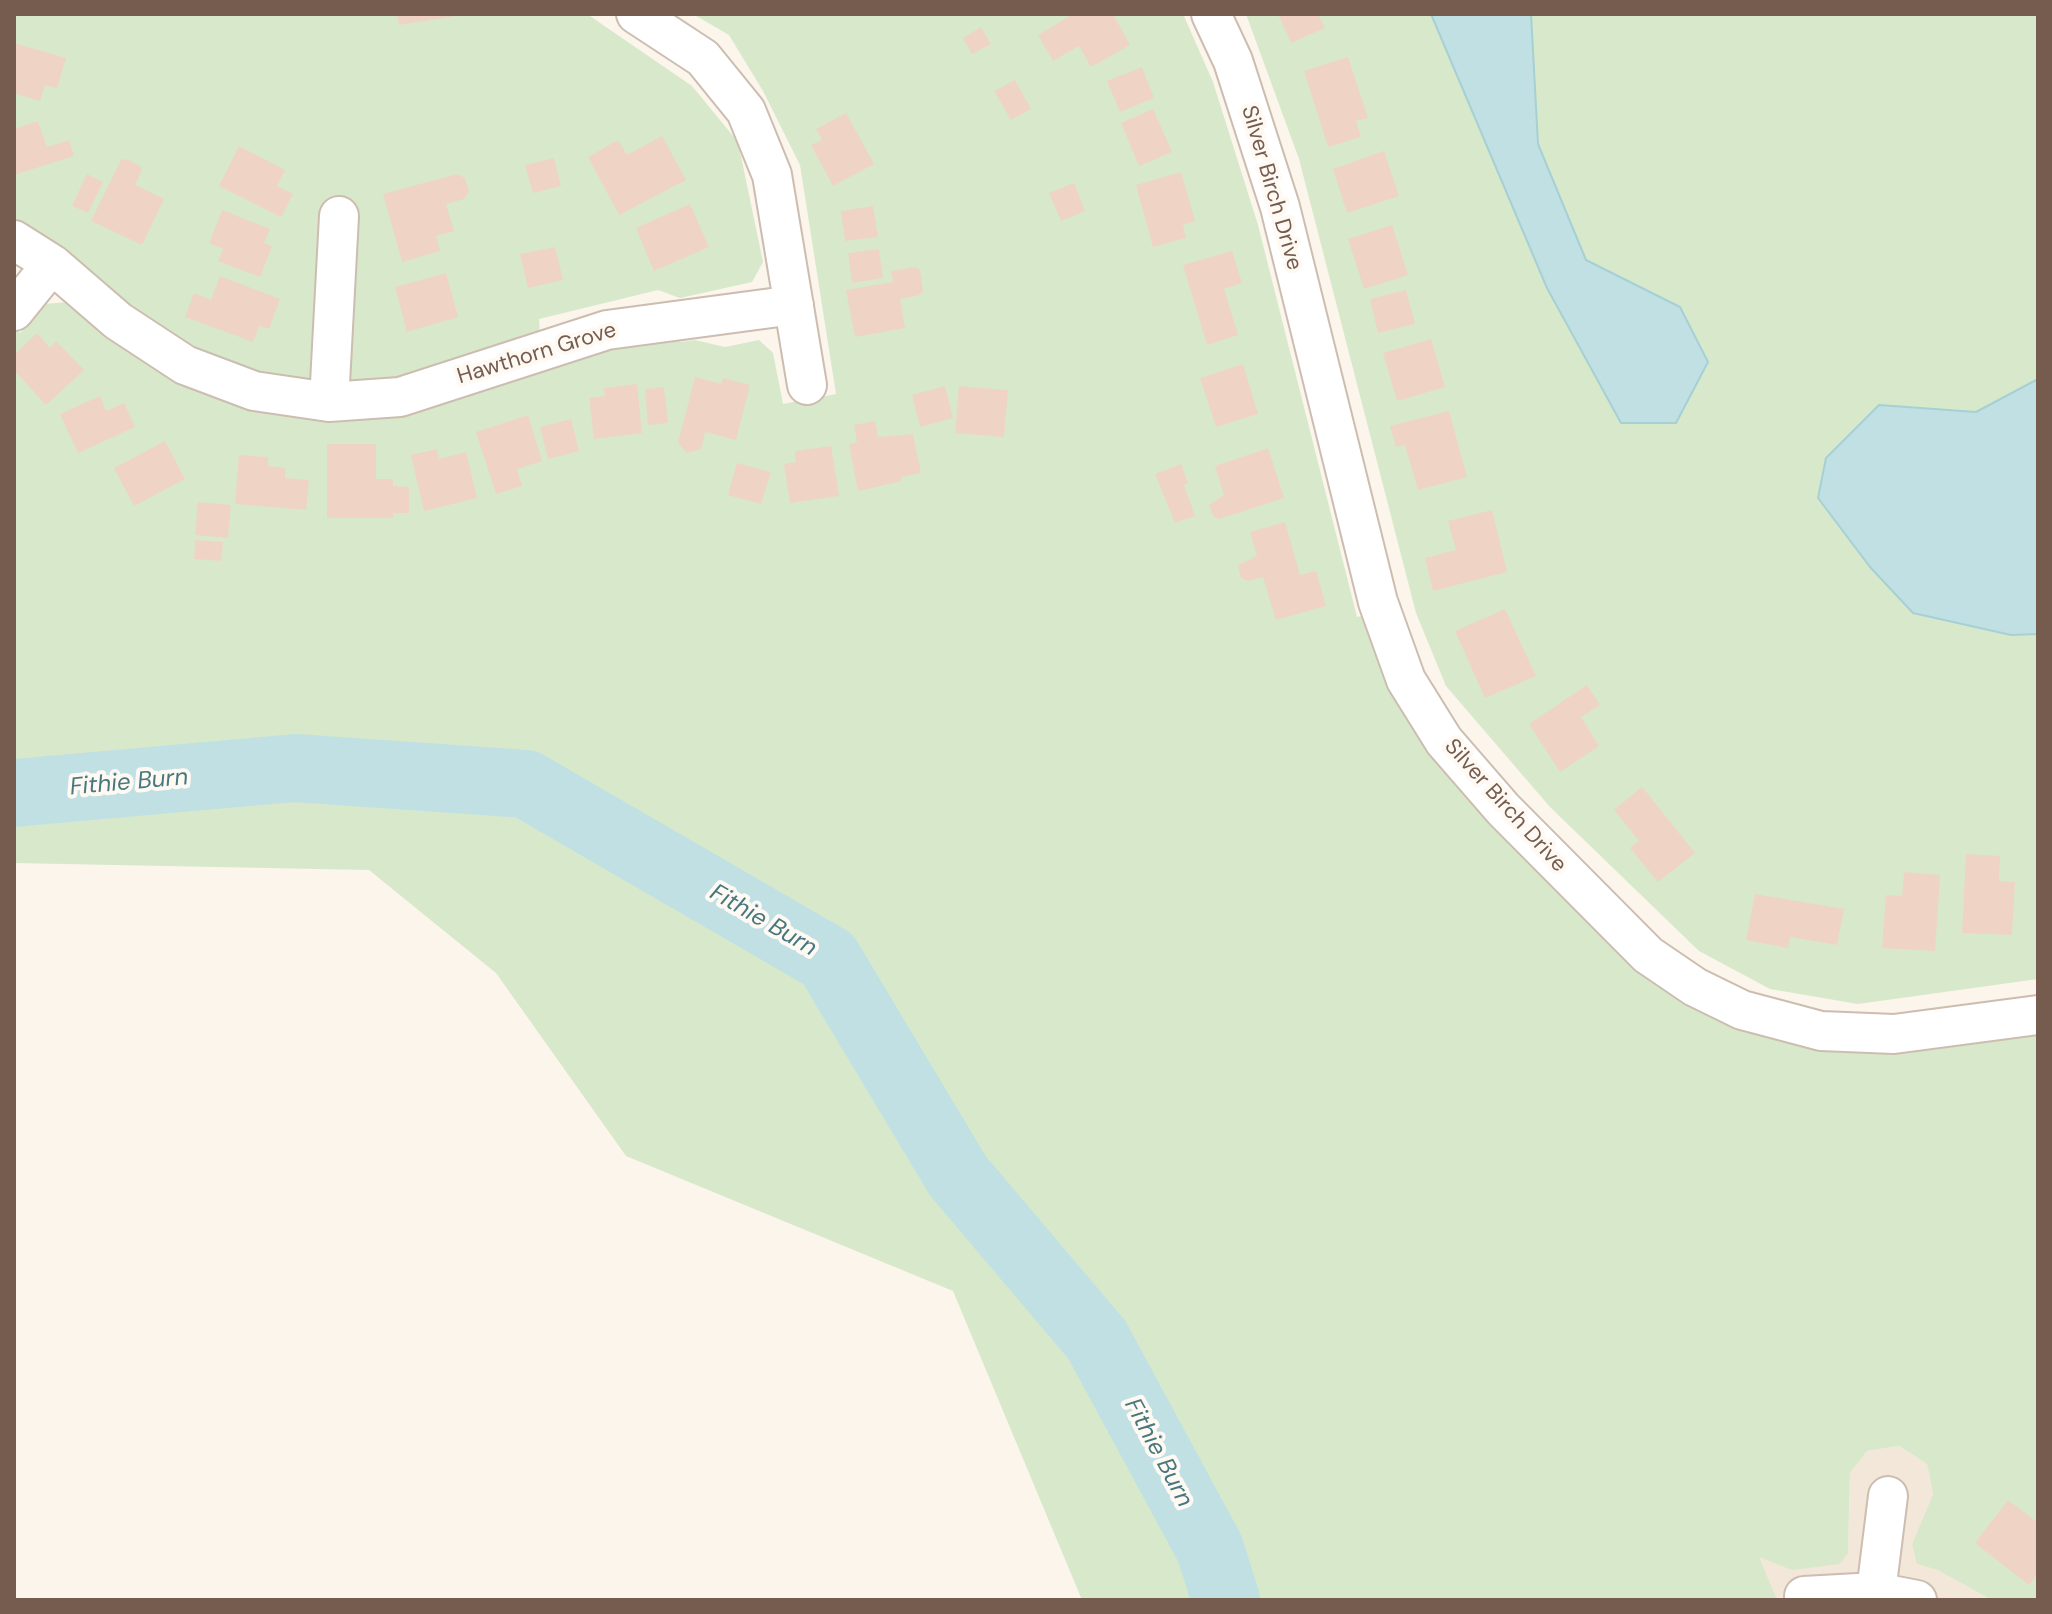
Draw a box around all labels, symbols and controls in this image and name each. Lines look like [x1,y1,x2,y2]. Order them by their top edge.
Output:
street label: Silver Birch Drive [1235,103,1307,273]
street label: Hawthorn Grove [454,317,620,391]
street label: Silver Birch Drive [1438,734,1572,878]
water label: Fithie Burn [69,763,189,803]
water label: Fithie Burn [704,879,822,963]
water label: Fithie Burn [1117,1394,1199,1512]

